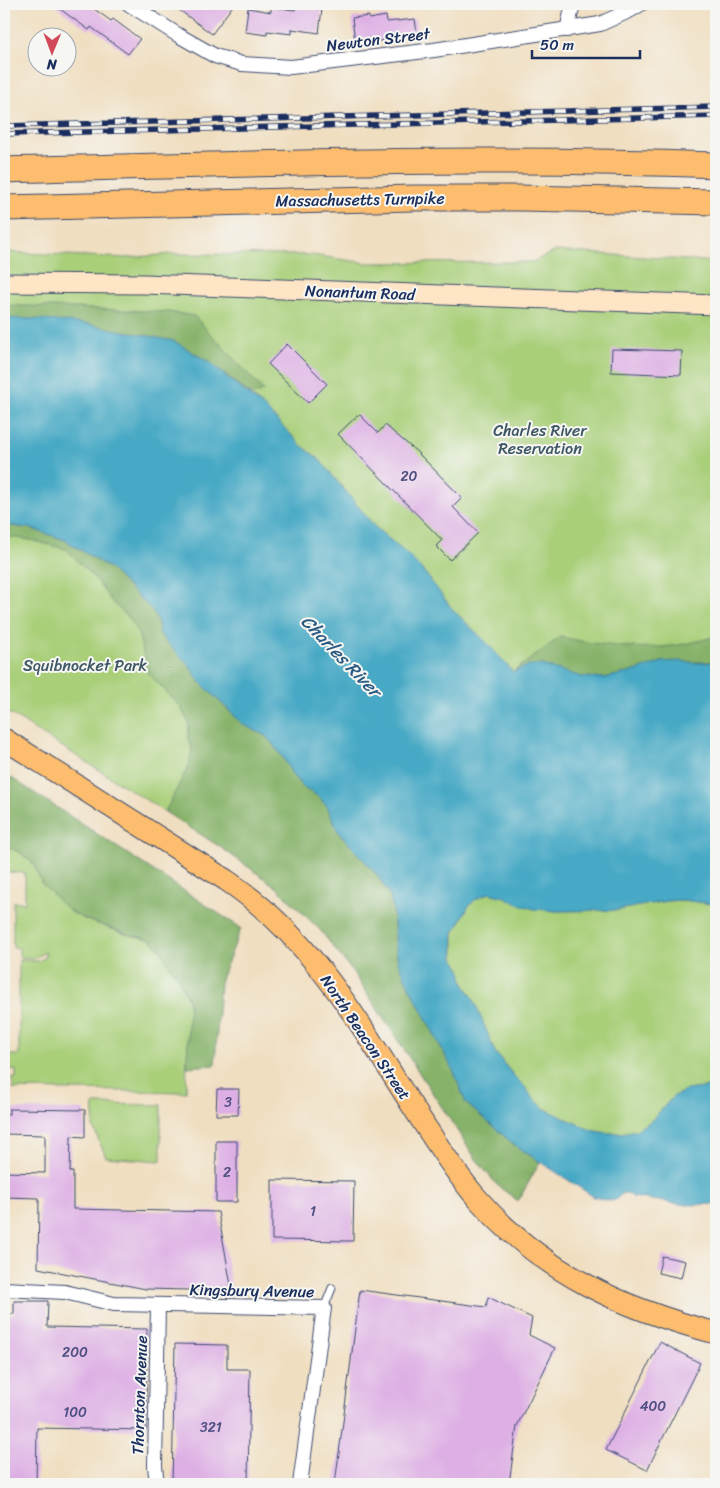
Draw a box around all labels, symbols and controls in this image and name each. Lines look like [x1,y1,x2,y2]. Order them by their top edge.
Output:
street label: Newton Street [325,19,432,60]
north arrow [28,28,78,78]
scale bar [532,28,640,60]
text: 50 m [540,32,575,58]
text: N [46,52,58,77]
street label: Massachusetts Turnpike [275,184,445,215]
street label: Nonantum Road [304,276,417,309]
park label: Charles River Reservation [493,416,588,463]
house number: 20 [401,464,418,489]
water label: Charles River [293,607,392,708]
park label: Squibnocket Park [23,651,148,680]
street label: North Beacon Street [313,968,419,1106]
house number: 3 [224,1090,232,1115]
house number: 2 [223,1160,231,1185]
house number: 1 [310,1199,316,1224]
street label: Kingsbury Avenue [189,1275,315,1306]
street label: Thornton Avenue [123,1335,156,1455]
house number: 200 [62,1340,88,1365]
house number: 400 [640,1394,666,1419]
house number: 100 [63,1400,87,1425]
house number: 321 [200,1415,222,1440]

